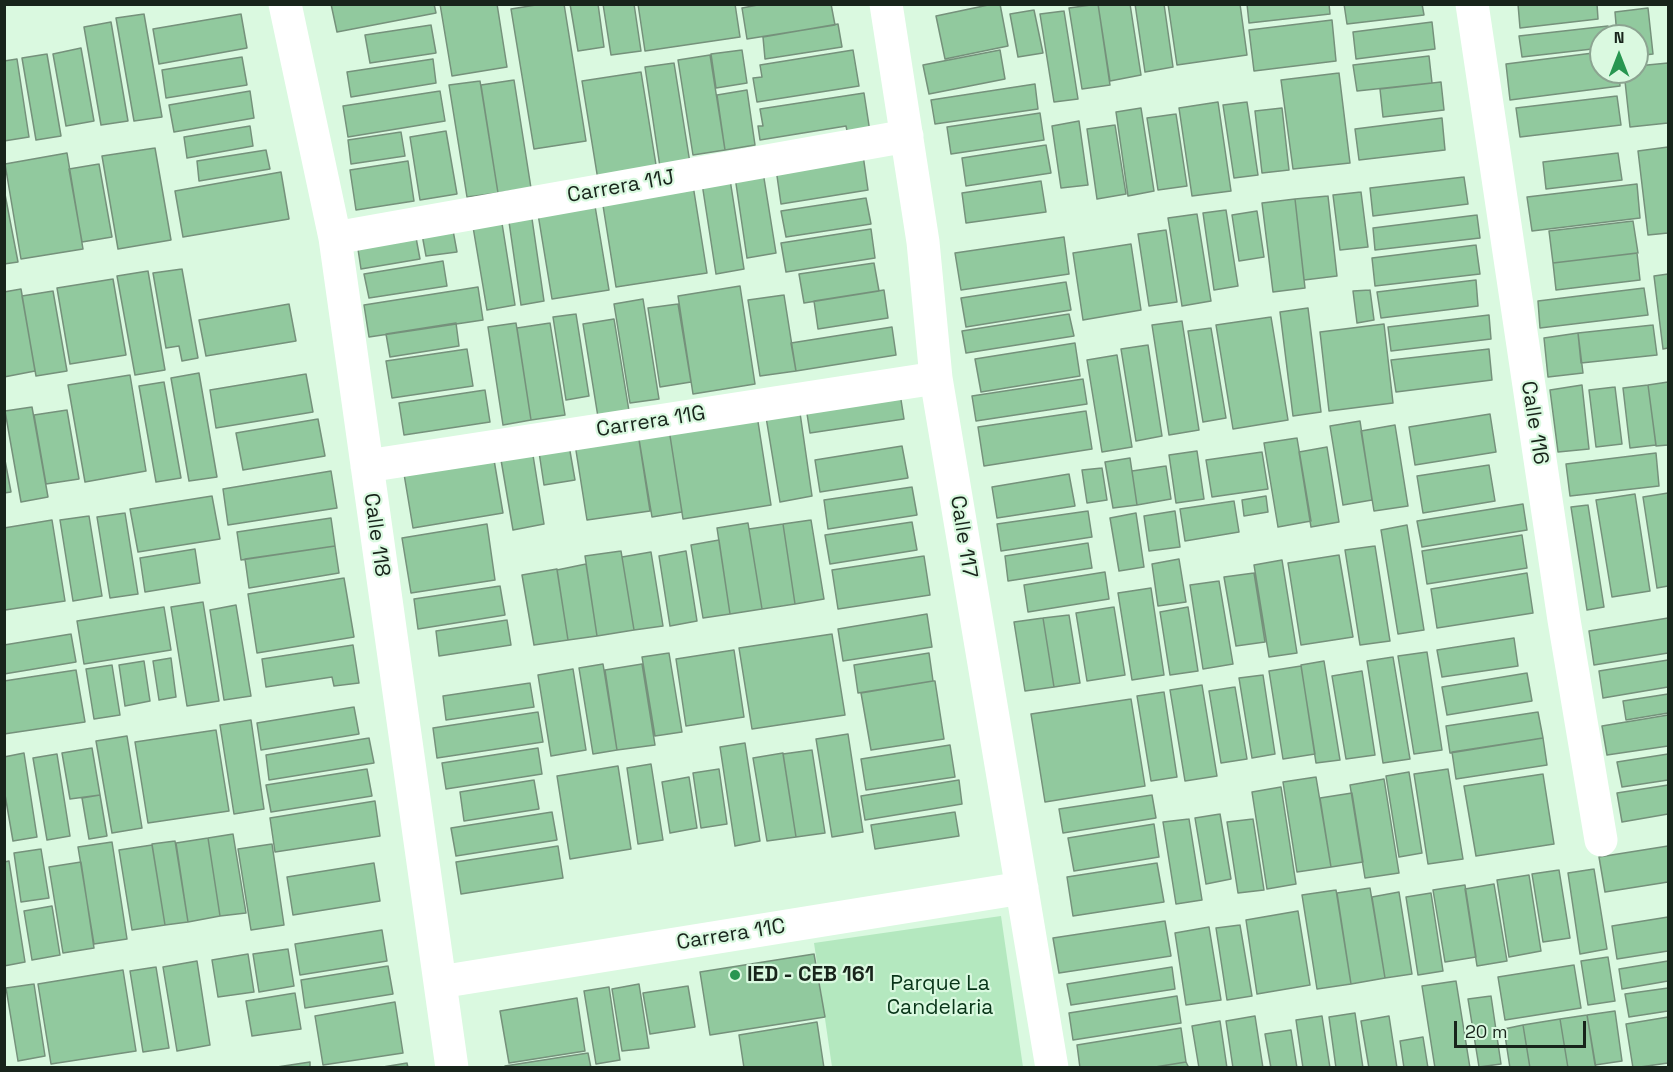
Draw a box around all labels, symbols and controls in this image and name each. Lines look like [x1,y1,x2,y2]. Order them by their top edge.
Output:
north arrow [1589,24,1649,84]
text: N [1614,27,1624,48]
street label: Carrera 11J [565,165,677,209]
street label: Calle 116 [1515,380,1553,466]
street label: Carrera 11G [595,401,707,443]
street label: Calle 118 [358,491,394,579]
street label: Calle 117 [944,494,982,580]
street label: Carrera 11C [675,914,787,956]
place label: IED - CEB 161 [747,962,874,988]
marker: IED - CEB 161 [728,968,742,982]
park label: Parque La Candelaria [887,971,993,1021]
scale bar [1457,1009,1589,1047]
text: 20 m [1465,1020,1508,1043]

